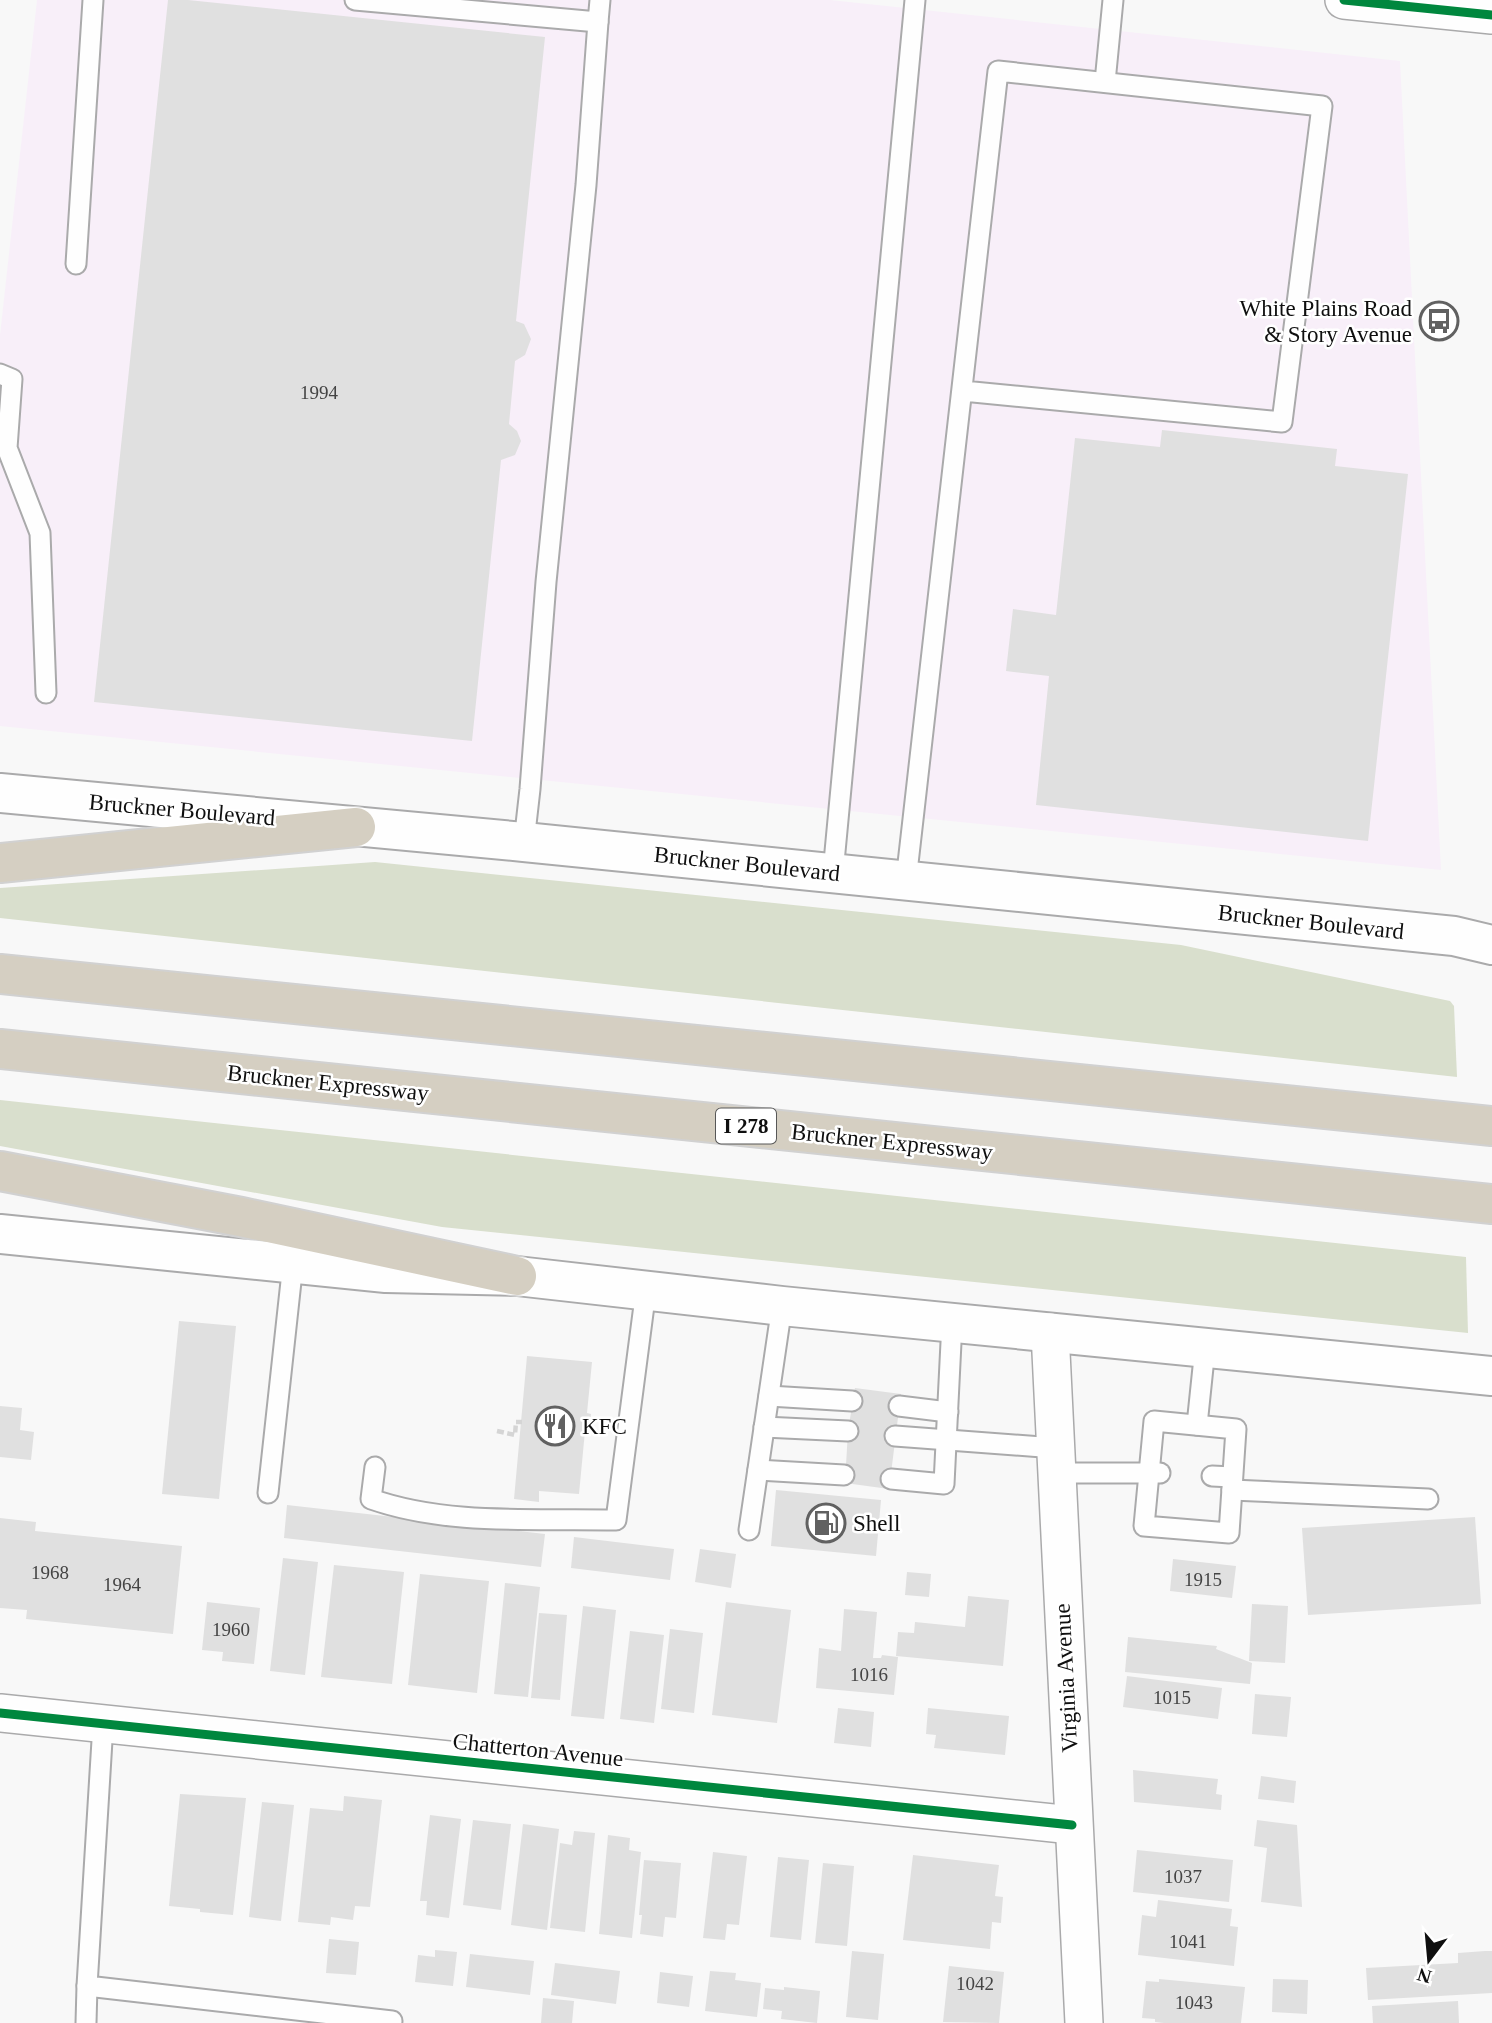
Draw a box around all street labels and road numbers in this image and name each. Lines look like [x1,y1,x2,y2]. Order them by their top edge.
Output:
street label: Bruckner Boulevard [88,789,277,831]
street label: Bruckner Boulevard [653,842,842,886]
street label: Bruckner Boulevard [1217,900,1406,944]
street label: Bruckner Expressway [226,1060,430,1106]
road number: I 278 [716,1108,776,1144]
street label: Bruckner Expressway [790,1119,994,1165]
street label: Virginia Avenue [1050,1603,1082,1753]
street label: Chatterton Avenue [451,1729,625,1771]

